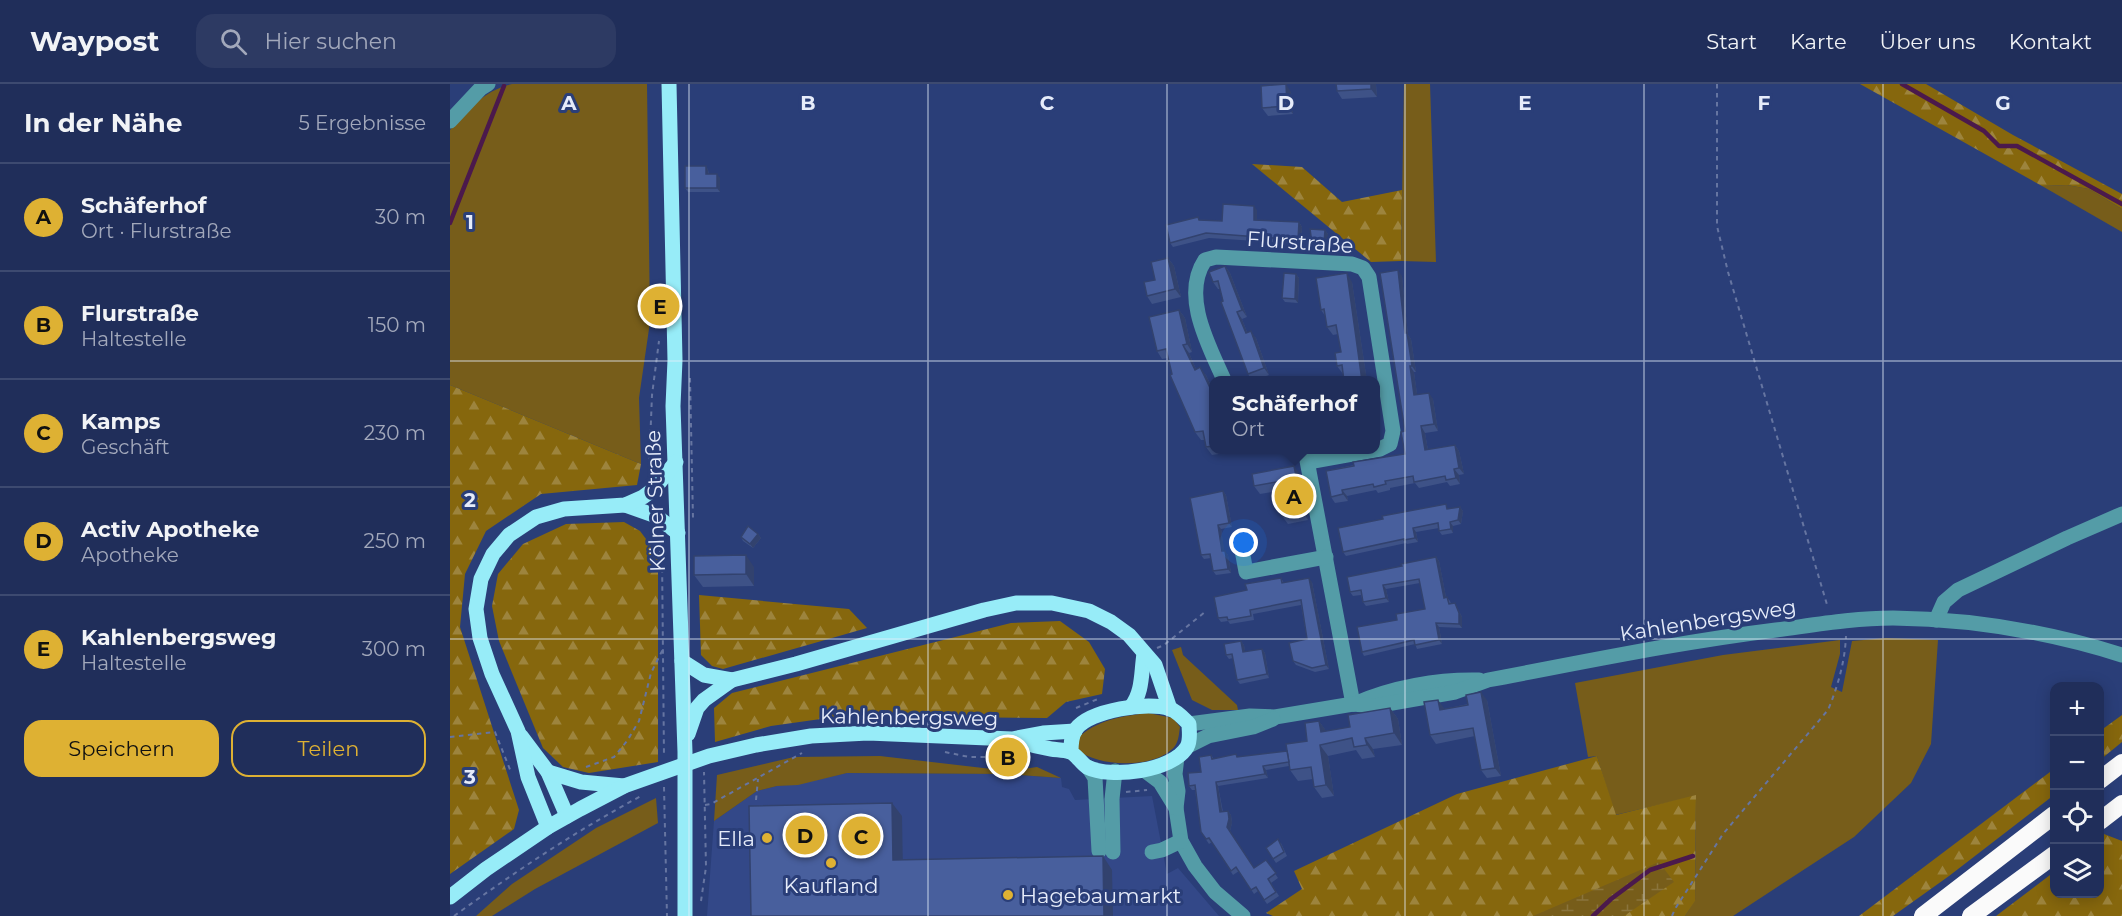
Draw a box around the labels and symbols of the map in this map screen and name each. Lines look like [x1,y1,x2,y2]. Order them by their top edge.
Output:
text: A [560,91,577,115]
text: B [800,91,816,115]
text: C [1040,91,1055,115]
text: D [1278,91,1294,115]
text: E [1518,91,1532,115]
text: F [1758,91,1771,115]
text: G [1995,91,2011,115]
text: 1 [466,210,474,234]
street label: Flurstraße [1246,226,1354,258]
pin: E [640,284,680,328]
street label: Kölner Straße [640,430,670,572]
pin: A [1274,474,1314,518]
text: 2 [464,488,476,512]
your location [1229,528,1258,557]
street label: Kahlenbergsweg [1618,594,1798,646]
street label: Kahlenbergsweg [820,703,998,731]
pin: B [988,734,1028,780]
text: 3 [463,765,476,789]
pin: D [786,812,824,858]
pin: C [842,814,880,858]
place label: Ella [717,826,755,851]
marker: Ella [760,831,774,845]
marker: Kaufland [824,856,838,870]
place label: Kaufland [784,873,878,898]
place label: Hagebaumarkt [1020,883,1181,908]
marker: Hagebaumarkt [1001,888,1015,902]

